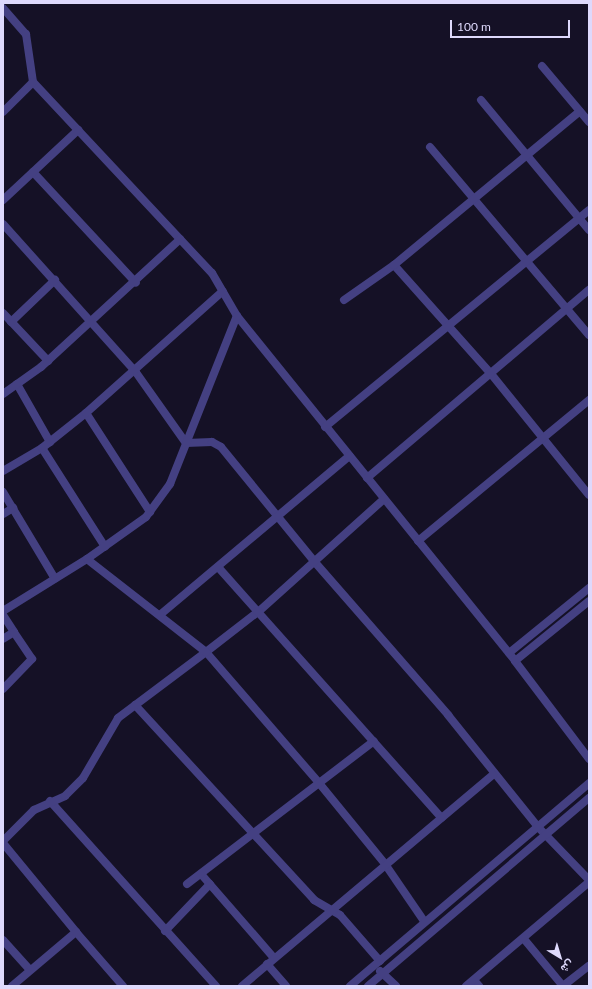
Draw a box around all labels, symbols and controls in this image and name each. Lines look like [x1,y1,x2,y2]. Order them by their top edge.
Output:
scale bar [452,12,572,38]
text: 100 m [457,19,491,34]
north arrow [540,937,580,977]
text: ش [558,958,577,976]

